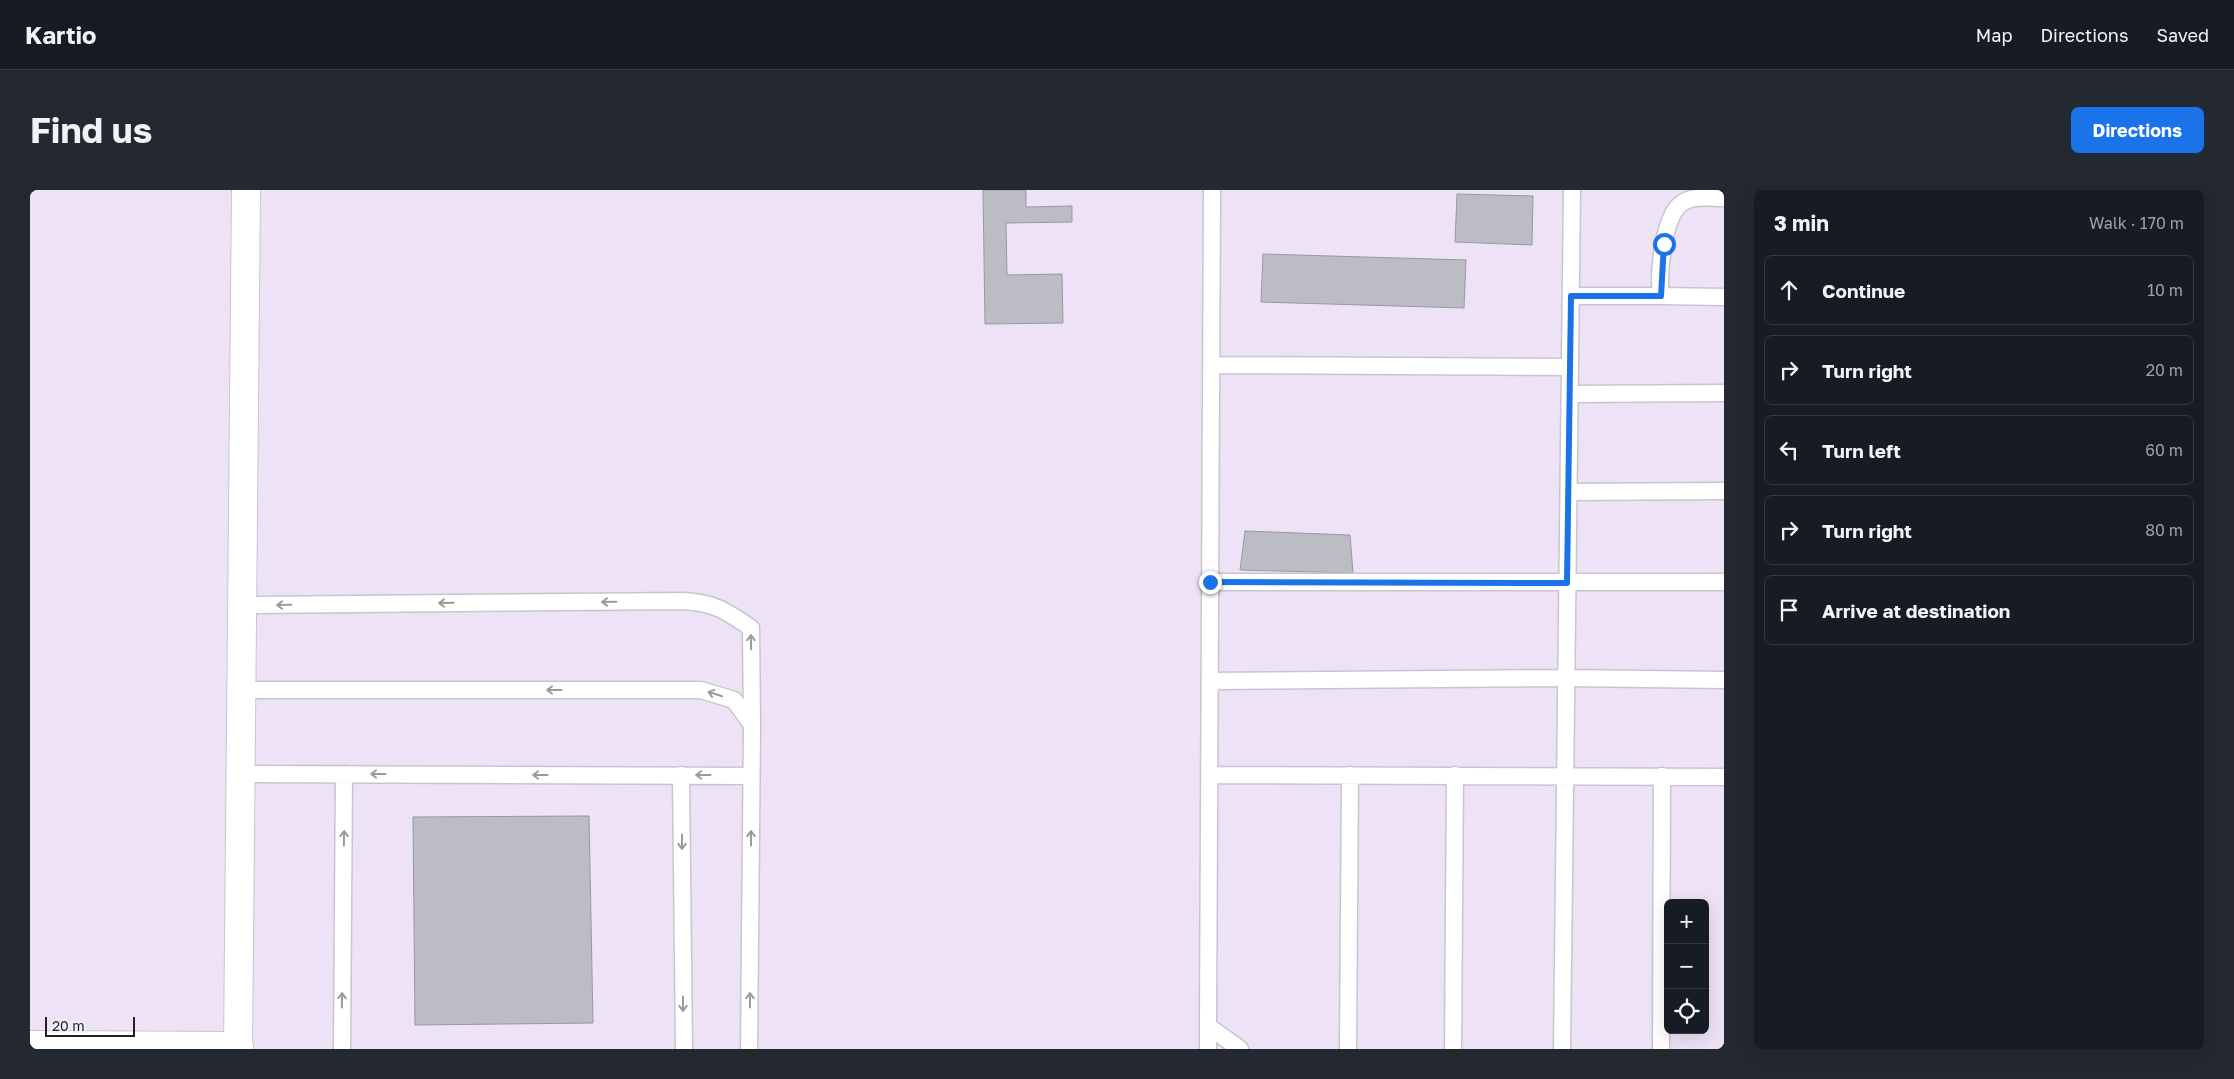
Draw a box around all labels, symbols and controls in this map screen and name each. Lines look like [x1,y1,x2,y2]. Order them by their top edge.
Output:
text: Kartio [25,20,97,49]
text: Map [1976,24,2012,46]
text: Directions [2040,24,2128,46]
text: Saved [2156,24,2209,46]
button: Directions [2071,107,2204,153]
text: Find us [30,109,152,151]
text: 3 min [1774,210,1829,236]
text: Walk · 170 m [2089,213,2184,233]
route start [1653,233,1676,256]
icon: ahead [1775,276,1803,304]
text: Continue [1822,279,1905,302]
text: 10 m [2147,280,2183,300]
icon: right [1775,356,1803,384]
text: Turn right [1822,359,1912,382]
text: 20 m [2146,360,2183,380]
icon: left [1775,436,1803,464]
text: Turn left [1822,439,1901,462]
text: 60 m [2145,440,2183,460]
icon: right [1775,516,1803,544]
text: Turn right [1822,519,1912,542]
text: 80 m [2145,520,2183,540]
route end [1199,571,1222,594]
icon: arrive [1775,596,1803,624]
one-way arrow [601,597,617,606]
one-way arrow [439,598,455,608]
text: Arrive at destination [1822,599,2010,622]
one-way arrow [276,600,292,610]
one-way arrow [746,634,756,650]
one-way arrow [546,685,562,695]
one-way arrow [708,689,724,699]
one-way arrow [370,769,386,779]
one-way arrow [532,770,548,780]
one-way arrow [695,771,711,780]
one-way arrow [339,830,349,846]
one-way arrow [746,830,756,846]
one-way arrow [677,833,687,849]
map controls [1664,899,1709,1034]
button: + [1664,899,1709,944]
button: − [1664,944,1709,989]
button: locate [1664,989,1709,1034]
one-way arrow [338,993,347,1009]
one-way arrow [745,993,755,1009]
one-way arrow [678,996,688,1012]
scale bar [45,1014,135,1037]
text: 20 m [52,1017,85,1034]

